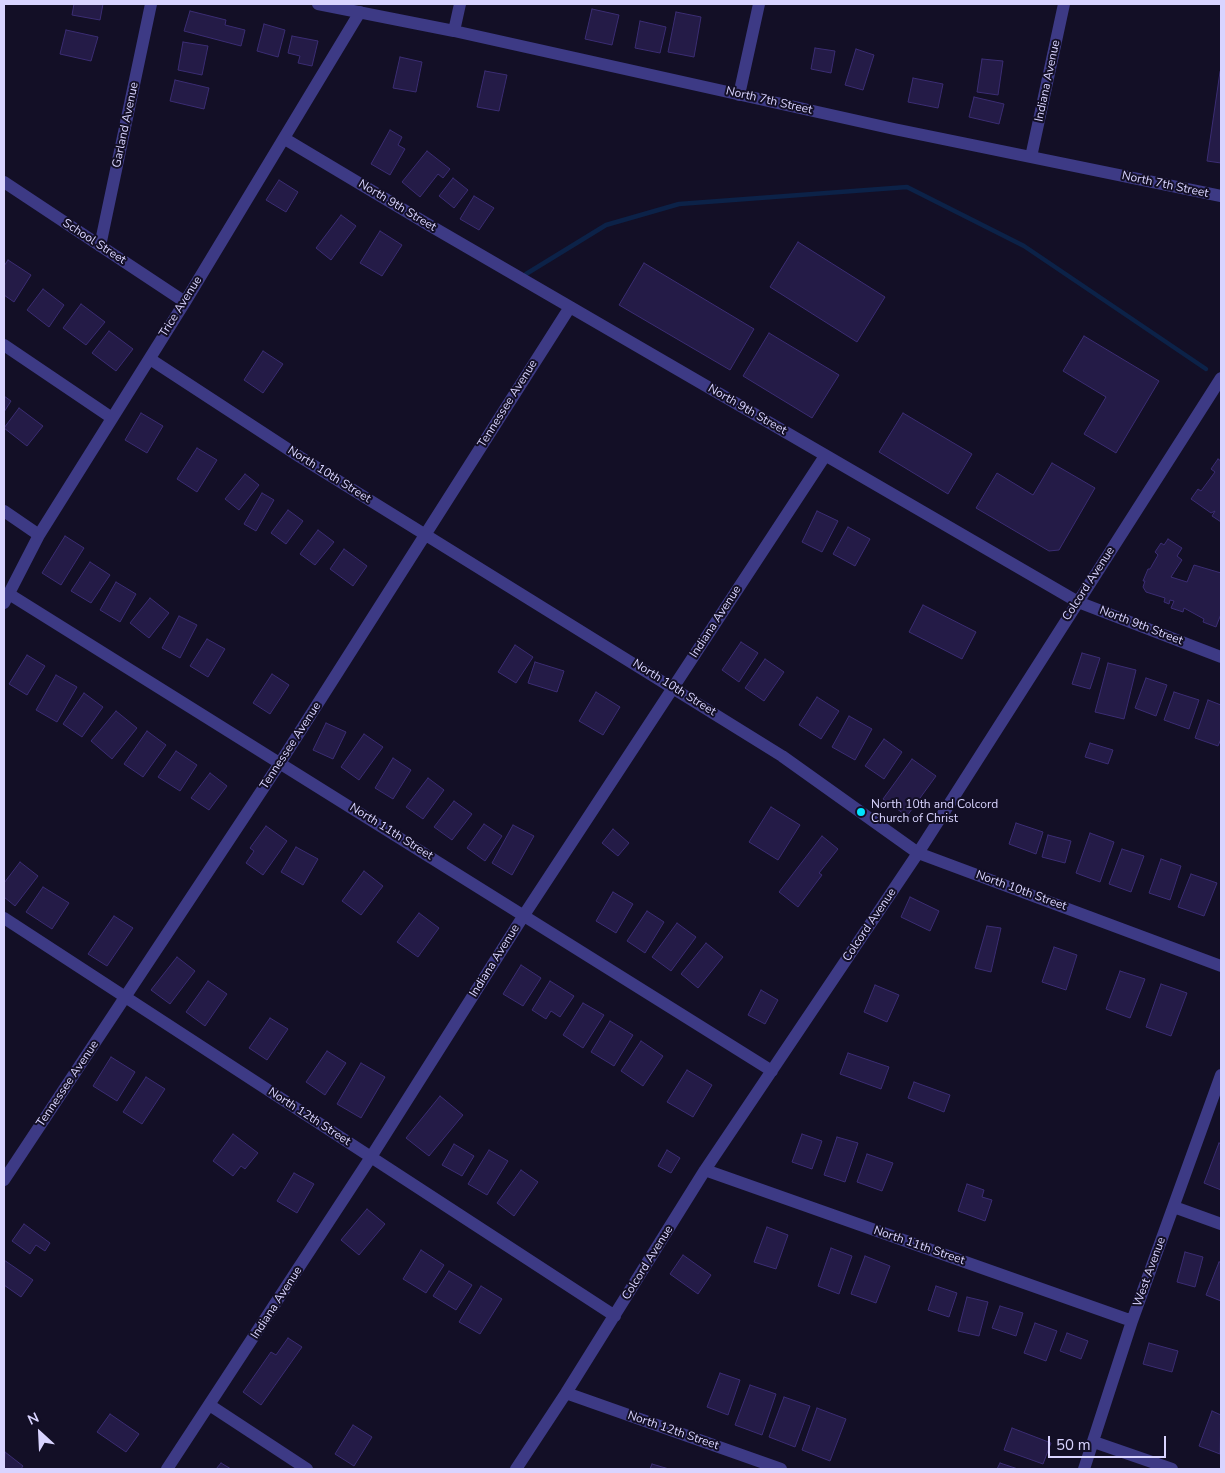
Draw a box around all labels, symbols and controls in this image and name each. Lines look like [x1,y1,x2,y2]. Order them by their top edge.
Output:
street label: Indiana Avenue [1032,39,1064,123]
street label: Garland Avenue [110,81,142,169]
street label: North 7th Street [724,84,814,118]
street label: North 7th Street [1120,169,1210,201]
street label: North 9th Street [355,177,439,235]
street label: School Street [60,216,128,268]
street label: Trice Avenue [157,274,205,340]
street label: Tennessee Avenue [475,357,541,451]
street label: North 9th Street [705,382,789,438]
street label: North 10th Street [285,444,373,506]
street label: Colcord Avenue [1060,544,1118,624]
street label: Indiana Avenue [687,583,745,661]
street label: North 9th Street [1097,603,1185,649]
street label: North 10th Street [630,657,718,719]
street label: Tennessee Avenue [257,700,325,792]
place label: North 10th and Colcord Church of Christ [871,798,998,826]
street label: North 11th Street [347,801,435,863]
marker: North 10th and Colcord Church of Christ [855,806,867,818]
street label: North 10th Street [974,868,1068,914]
street label: Colcord Avenue [840,886,900,964]
street label: Indiana Avenue [467,922,523,1000]
street label: Tennessee Avenue [34,1038,102,1130]
street label: North 12th Street [265,1085,353,1149]
street label: Colcord Avenue [619,1223,677,1303]
street label: North 11th Street [872,1224,966,1268]
street label: West Avenue [1131,1235,1169,1309]
street label: Indiana Avenue [248,1264,306,1342]
north arrow [15,1408,65,1458]
text: N [25,1408,42,1430]
street label: North 12th Street [626,1409,720,1453]
scale bar [1050,1426,1168,1458]
text: 50 m [1056,1435,1091,1455]

